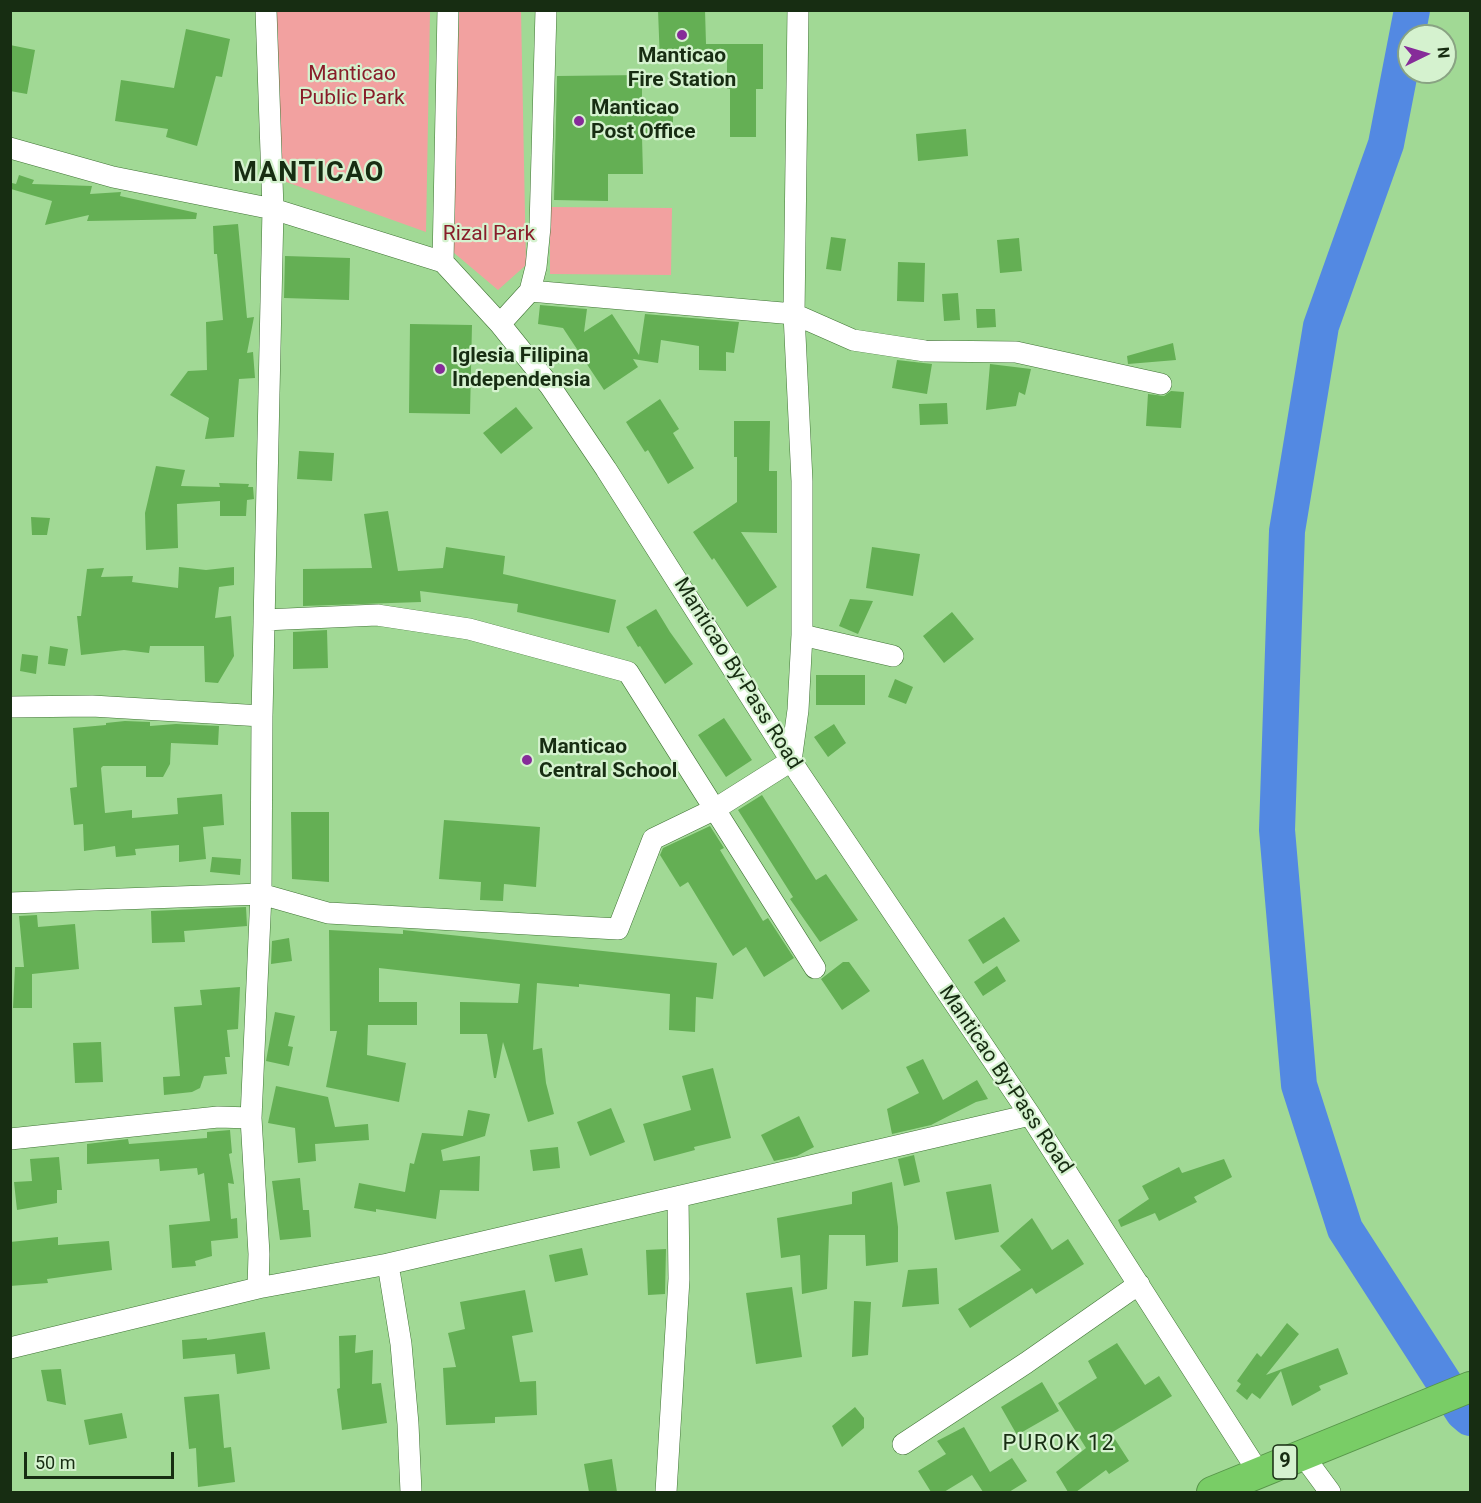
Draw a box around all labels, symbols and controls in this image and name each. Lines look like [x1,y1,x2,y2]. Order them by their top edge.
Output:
north arrow [1397,24,1457,84]
marker: Manticao Fire Station [675,28,689,42]
place label: Manticao Fire Station [628,44,736,94]
text: N [1433,46,1453,59]
park label: Manticao Public Park [299,62,405,112]
place label: Manticao Post Office [591,96,696,146]
marker: Manticao Post Office [572,114,586,128]
district label: MANTICAO [233,158,385,190]
park label: Rizal Park [443,222,535,248]
place label: Iglesia Filipina Independensia [452,344,591,394]
marker: Iglesia Filipina Independensia [433,362,447,376]
street label: Manticao By-Pass Road [668,573,806,775]
place label: Manticao Central School [539,735,677,785]
marker: Manticao Central School [520,753,534,767]
street label: Manticao By-Pass Road [933,981,1077,1179]
district label: PUROK 12 [1003,1431,1115,1457]
scale bar [27,1440,177,1478]
road number: 9 [1273,1445,1297,1479]
text: 50 m [35,1452,75,1473]

